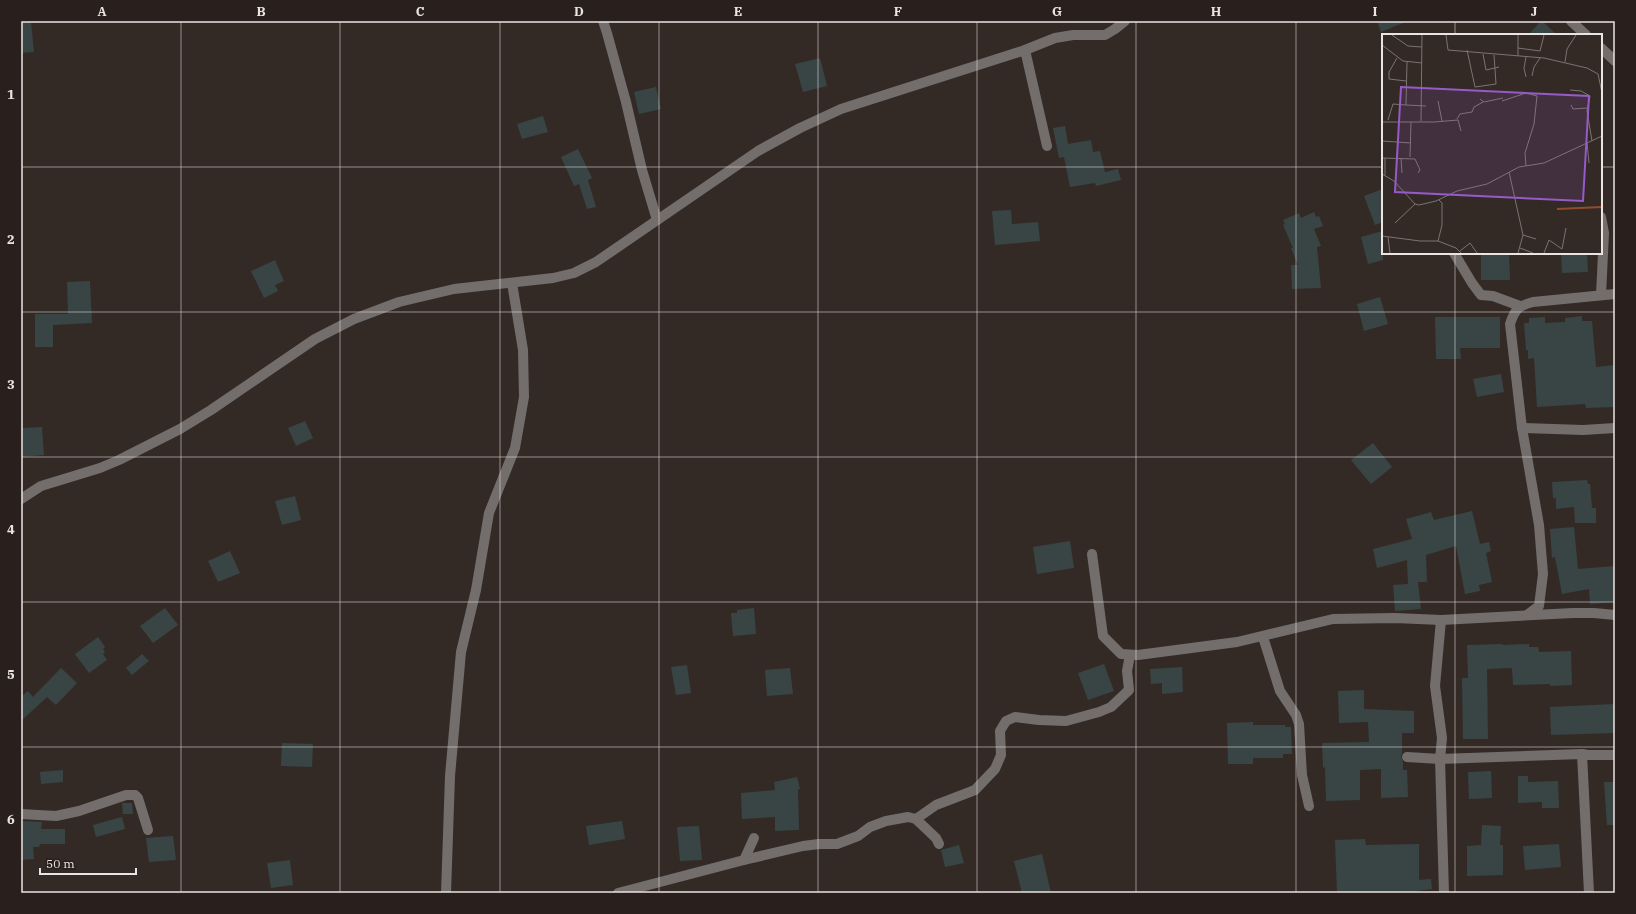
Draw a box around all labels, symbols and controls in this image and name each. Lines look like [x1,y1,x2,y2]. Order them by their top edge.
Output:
text: A [97,3,107,20]
text: B [256,3,266,20]
text: C [416,3,425,20]
text: D [574,3,584,20]
text: E [734,3,742,20]
text: F [894,3,902,20]
text: G [1052,3,1062,20]
text: H [1211,3,1222,20]
text: I [1373,3,1378,20]
text: J [1531,3,1538,20]
inset map [1382,34,1602,254]
text: 1 [7,86,15,103]
text: 2 [7,231,15,248]
text: 3 [7,376,15,393]
text: 4 [7,521,15,538]
text: 5 [7,666,15,683]
text: 6 [7,811,15,828]
scale bar [40,850,136,876]
text: 50 m [46,856,75,871]

